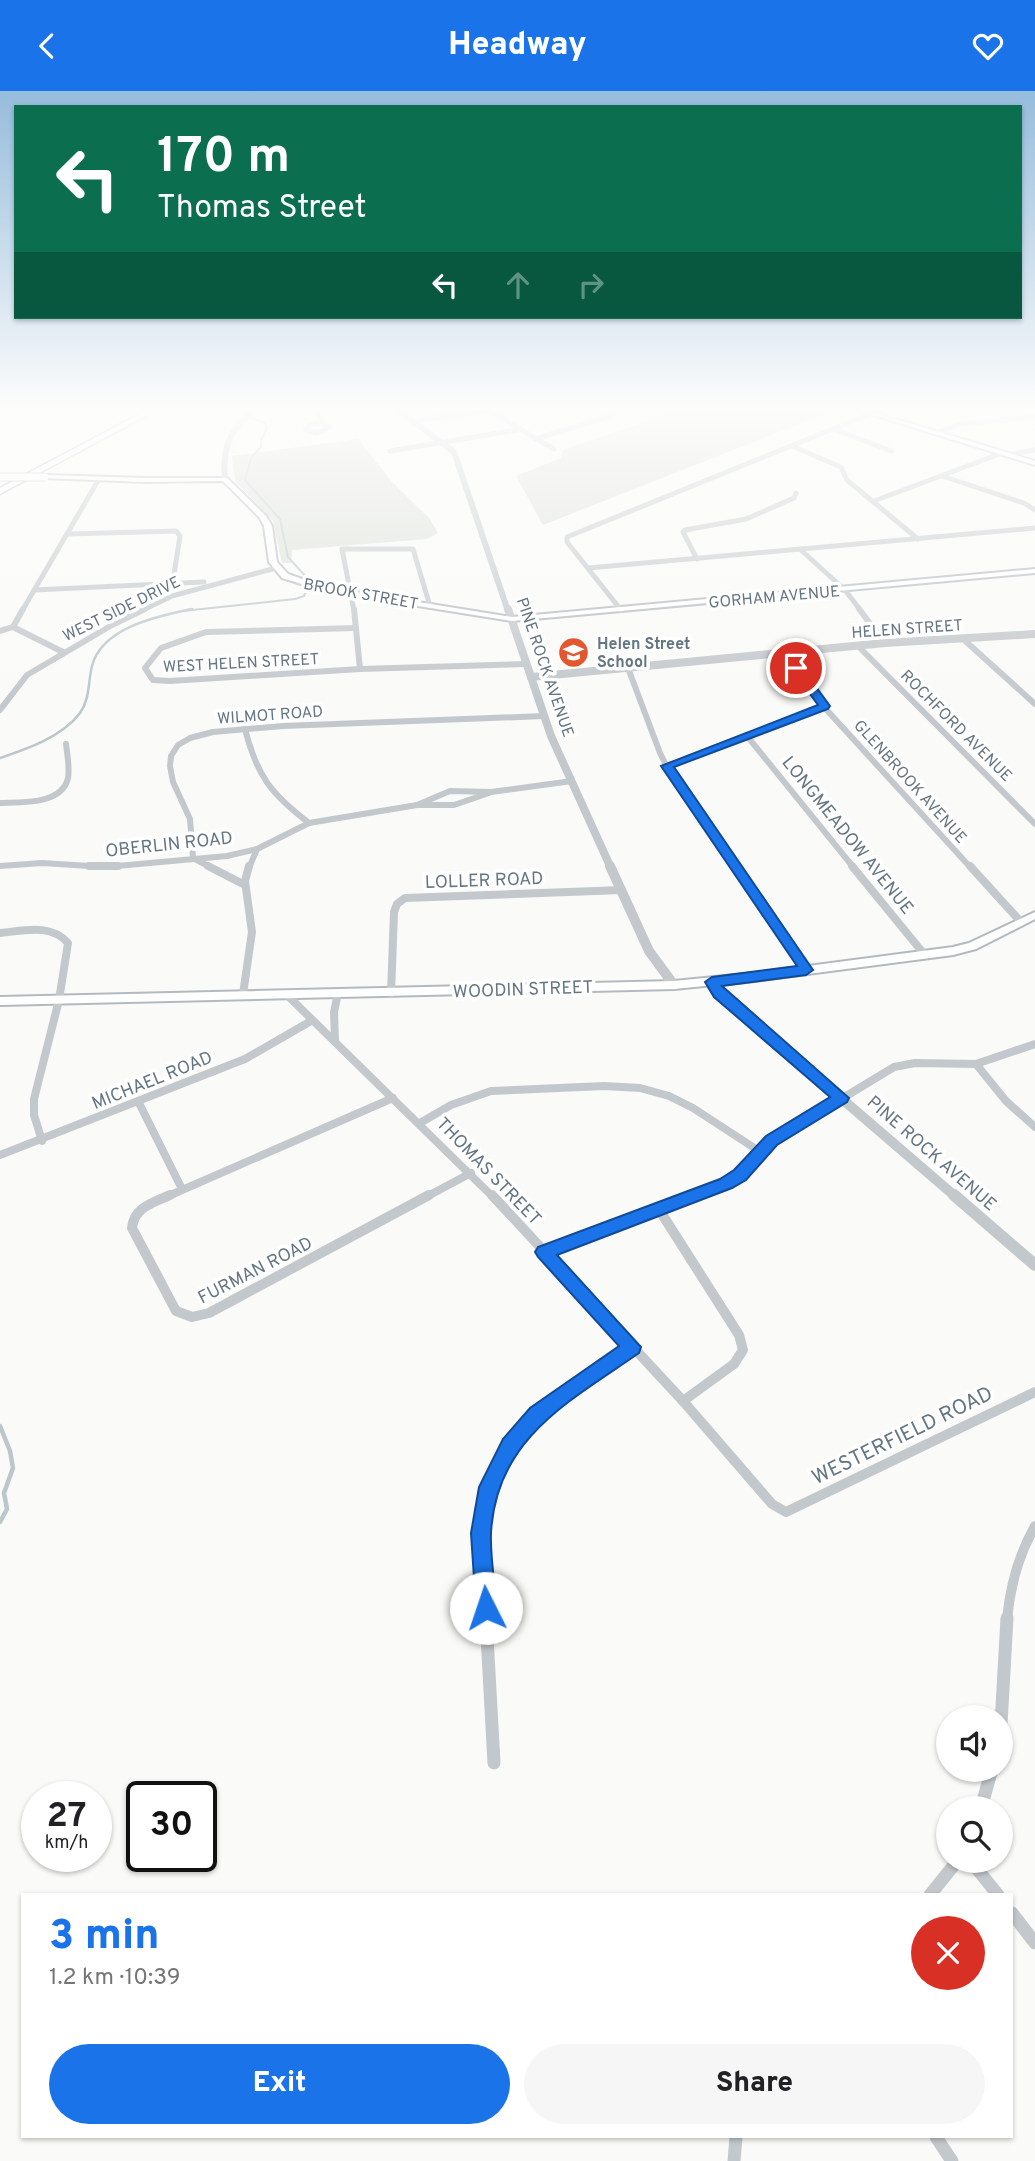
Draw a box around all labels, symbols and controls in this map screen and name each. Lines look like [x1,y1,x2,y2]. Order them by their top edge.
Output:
text: Headway [448,26,587,66]
icon: back [28,27,66,65]
icon: heart [969,27,1007,65]
text: 170 m [157,128,290,190]
icon: left [42,133,133,224]
text: Thomas Street [157,189,367,229]
icon: left [426,266,464,304]
icon: ahead [499,266,537,304]
icon: right [572,266,610,304]
street label: WEST SIDE DRIVE [60,573,184,647]
street label: BROOK STREET [302,575,420,615]
street label: GORHAM AVENUE [708,582,841,614]
street label: PINE ROCK AVENUE [511,595,577,740]
street label: HELEN STREET [851,616,964,644]
school or university icon: Helen Street School [557,635,591,669]
place label: Helen Street School [597,635,690,673]
pin [766,638,826,698]
icon: arrive [777,649,815,687]
street label: WEST HELEN STREET [163,650,320,678]
street label: ROCHFORD AVENUE [896,666,1016,786]
street label: WILMOT ROAD [217,702,324,730]
street label: GLENBROOK AVENUE [849,716,970,848]
street label: LONGMEADOW AVENUE [776,752,918,920]
street label: OBERLIN ROAD [104,827,234,864]
street label: LOLLER ROAD [424,868,544,895]
street label: WOODIN STREET [453,977,594,1004]
street label: MICHAEL ROAD [89,1047,216,1116]
street label: PINE ROCK AVENUE [861,1091,1001,1217]
street label: THOMAS STREET [430,1113,545,1231]
street label: FURMAN ROAD [194,1233,317,1310]
street label: WESTERFIELD ROAD [808,1381,998,1492]
position arrow [449,1571,523,1645]
map controls [936,1705,1013,1873]
button: sound [936,1705,1013,1782]
speed limit sign: 30 [126,1781,217,1872]
text: 27 [47,1795,86,1839]
button: search [936,1796,1013,1873]
text: km/h [45,1832,88,1855]
text: 3 min [49,1911,160,1964]
button: close [911,1916,985,1990]
text: 1.2 km · 10:39 [49,1964,180,1993]
button: Exit [49,2044,510,2124]
button: Share [524,2044,985,2124]

